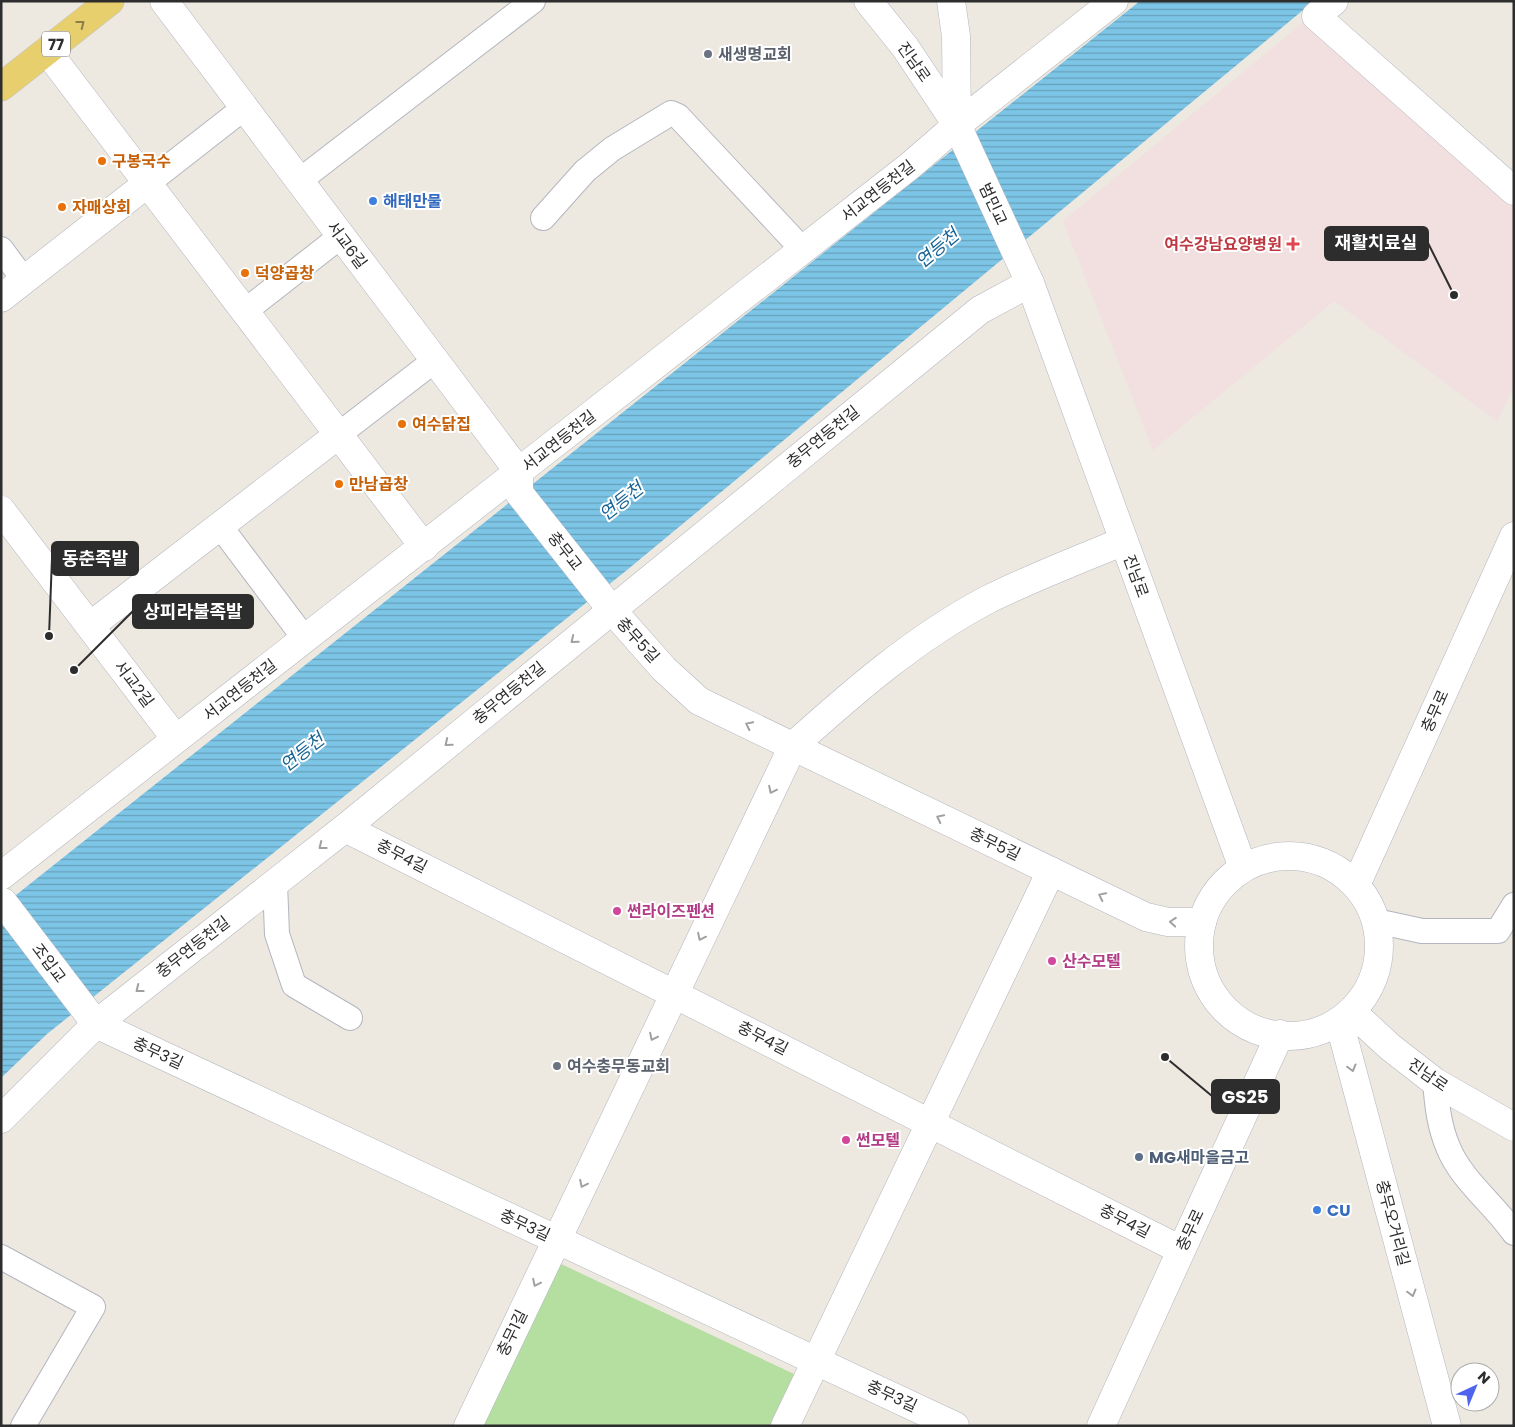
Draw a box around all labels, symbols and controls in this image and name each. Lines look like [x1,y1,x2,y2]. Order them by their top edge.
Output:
one-way arrow [75,22,84,30]
road number: 77 [42,32,70,56]
street label: 진남로 [892,37,936,87]
place label: 새생명교회 [718,43,792,66]
marker: 새생명교회 [702,48,714,60]
place label: 구봉국수 [112,150,171,173]
marker: 구봉국수 [96,155,108,167]
street label: 서교연등천길 [836,155,920,227]
street label: 범민교 [973,179,1013,229]
place label: 해태만물 [383,190,442,213]
marker: 해태만물 [367,195,379,207]
place label: 자매상회 [72,196,131,219]
marker: 자매상회 [56,201,68,213]
street label: 서교6길 [321,216,373,274]
water label: 연등천 [910,221,966,274]
callout: 재활치료실 [1325,227,1428,260]
text: 재활치료실 [1335,230,1417,255]
place label: 여수강남요양병원 [1164,233,1282,256]
marker: 여수강남요양병원 [1286,237,1300,251]
place label: 덕양곱창 [255,262,314,285]
marker: 덕양곱창 [239,267,251,279]
street label: 충무연등천길 [781,400,865,474]
street label: 서교연등천길 [517,405,601,477]
place label: 여수닭집 [412,413,471,436]
marker: 여수닭집 [396,418,408,430]
place label: 만남곱창 [349,473,408,496]
water label: 연등천 [594,474,650,526]
marker: 만남곱창 [333,478,345,490]
street label: 충무교 [542,527,588,575]
callout: 동춘족발 [52,542,138,575]
text: 동춘족발 [62,546,129,571]
street label: 진남로 [1118,551,1154,601]
callout: 상피라불족발 [133,595,253,628]
text: 상피라불족발 [143,599,243,624]
street label: 충무5길 [611,612,665,668]
one-way arrow [570,635,579,644]
street label: 서교연등천길 [198,654,282,726]
street label: 서교2길 [109,656,159,712]
street label: 충무연등천길 [467,656,551,730]
street label: 충무로 [1416,686,1455,736]
one-way arrow [745,721,754,731]
water label: 연등천 [275,725,331,777]
one-way arrow [445,738,454,746]
one-way arrow [767,785,778,794]
one-way arrow [936,813,945,824]
street label: 충무5길 [966,822,1024,866]
street label: 충무4길 [373,833,431,879]
one-way arrow [319,840,328,848]
one-way arrow [1098,892,1107,902]
place label: 썬라이즈펜션 [627,900,715,923]
marker: 썬라이즈펜션 [611,905,623,917]
street label: 충무연등천길 [151,911,235,983]
one-way arrow [1169,917,1177,928]
one-way arrow [697,932,708,941]
street label: 조입교 [27,938,71,988]
place label: 산수모텔 [1062,950,1121,973]
marker: 산수모텔 [1046,955,1058,967]
one-way arrow [136,984,145,992]
street label: 충무4길 [734,1015,792,1061]
street label: 충무3길 [129,1031,187,1075]
one-way arrow [649,1032,660,1041]
street label: 진남로 [1403,1053,1453,1097]
place label: 여수충무동교회 [567,1055,670,1078]
marker: 여수충무동교회 [551,1060,563,1072]
one-way arrow [1346,1064,1357,1073]
callout: GS25 [1212,1080,1279,1113]
text: GS25 [1222,1084,1268,1109]
place label: 썬모텔 [856,1129,900,1152]
marker: 썬모텔 [840,1134,852,1146]
place label: MG새마을금고 [1149,1146,1249,1169]
marker: MG새마을금고 [1133,1151,1145,1163]
street label: 충무오거리길 [1370,1177,1416,1269]
one-way arrow [579,1179,590,1188]
street label: 충무4길 [1096,1198,1154,1244]
place label: CU [1327,1199,1350,1222]
street label: 충무3길 [496,1203,554,1247]
marker: CU [1311,1204,1323,1216]
street label: 충무로 [1170,1205,1210,1255]
one-way arrow [532,1278,542,1287]
one-way arrow [1406,1288,1416,1297]
street label: 충무1길 [491,1306,533,1360]
north arrow [1450,1362,1500,1412]
text: N [1473,1367,1495,1388]
street label: 충무3길 [863,1374,921,1418]

